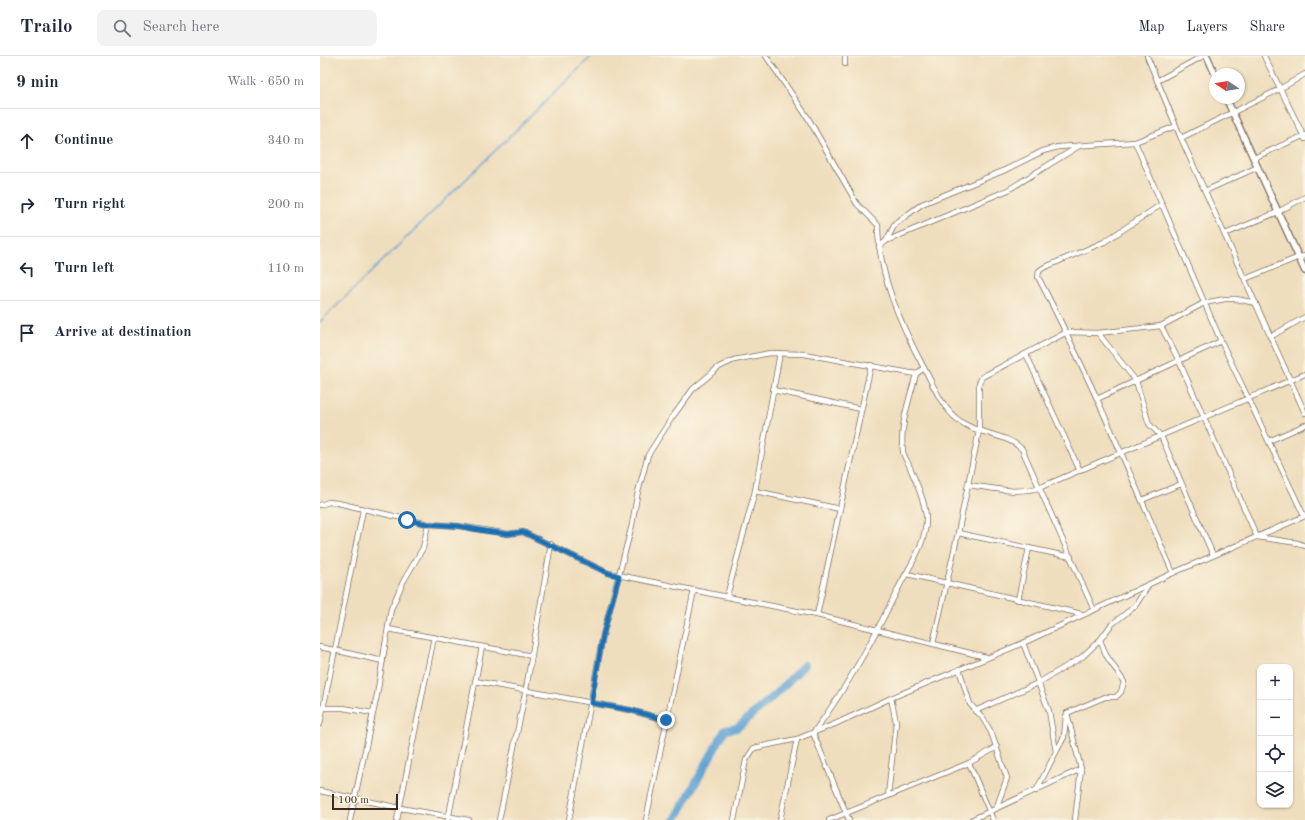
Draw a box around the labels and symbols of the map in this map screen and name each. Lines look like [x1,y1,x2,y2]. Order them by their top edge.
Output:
north arrow [1209,68,1245,104]
route start [398,511,416,529]
route end [657,711,675,729]
scale bar [332,792,398,811]

